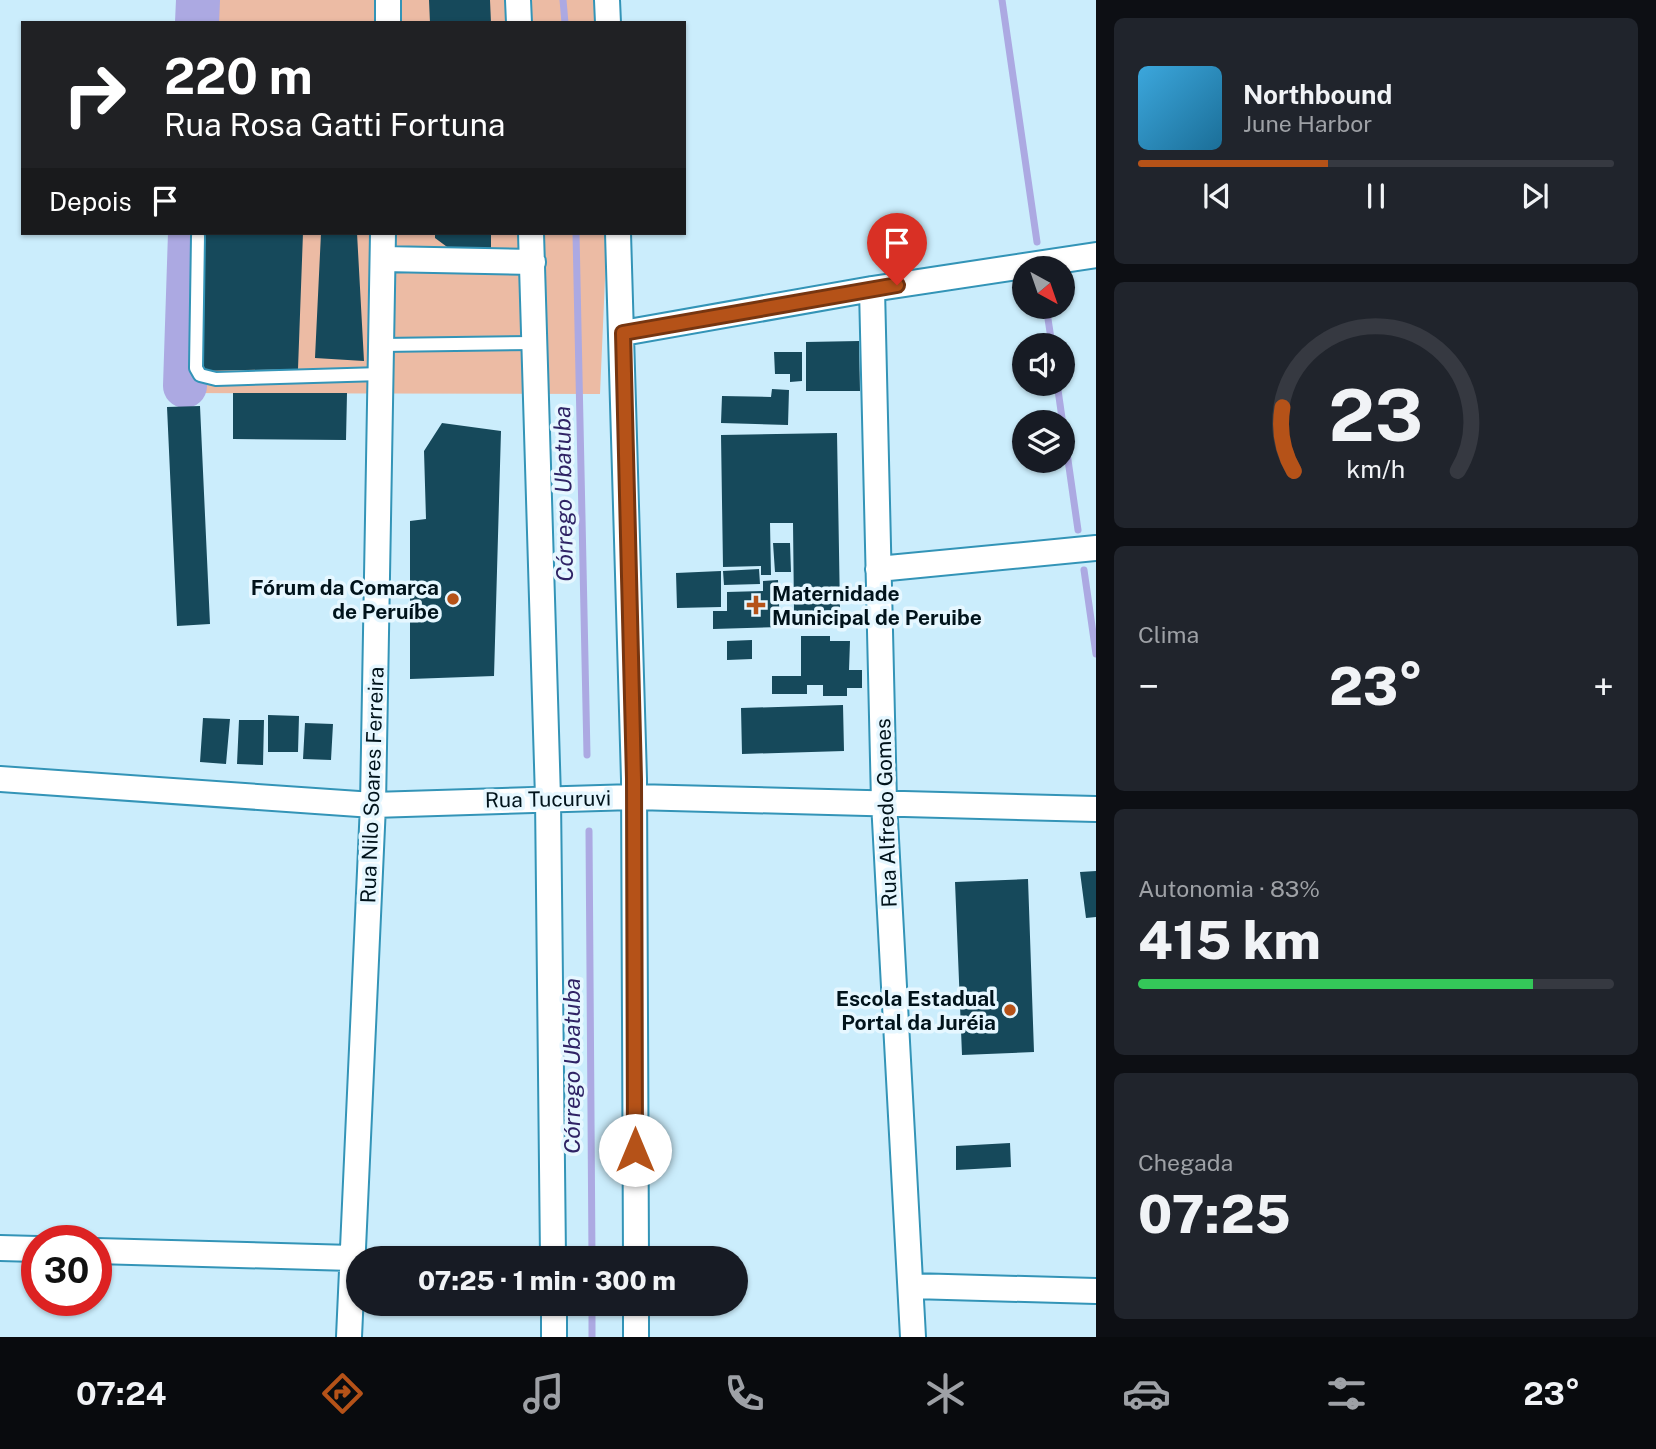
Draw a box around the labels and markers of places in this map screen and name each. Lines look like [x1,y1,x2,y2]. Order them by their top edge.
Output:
pin [867,213,927,285]
place label: Fórum da Comarca de Peruíbe [251,575,439,624]
place label: Maternidade Municipal de Peruibe [772,581,982,630]
marker: Fórum da Comarca de Peruíbe [445,591,461,607]
marker: Maternidade Municipal de Peruibe [746,595,766,615]
place label: Escola Estadual Portal da Juréia [836,986,996,1035]
marker: Escola Estadual Portal da Juréia [1002,1002,1018,1018]

